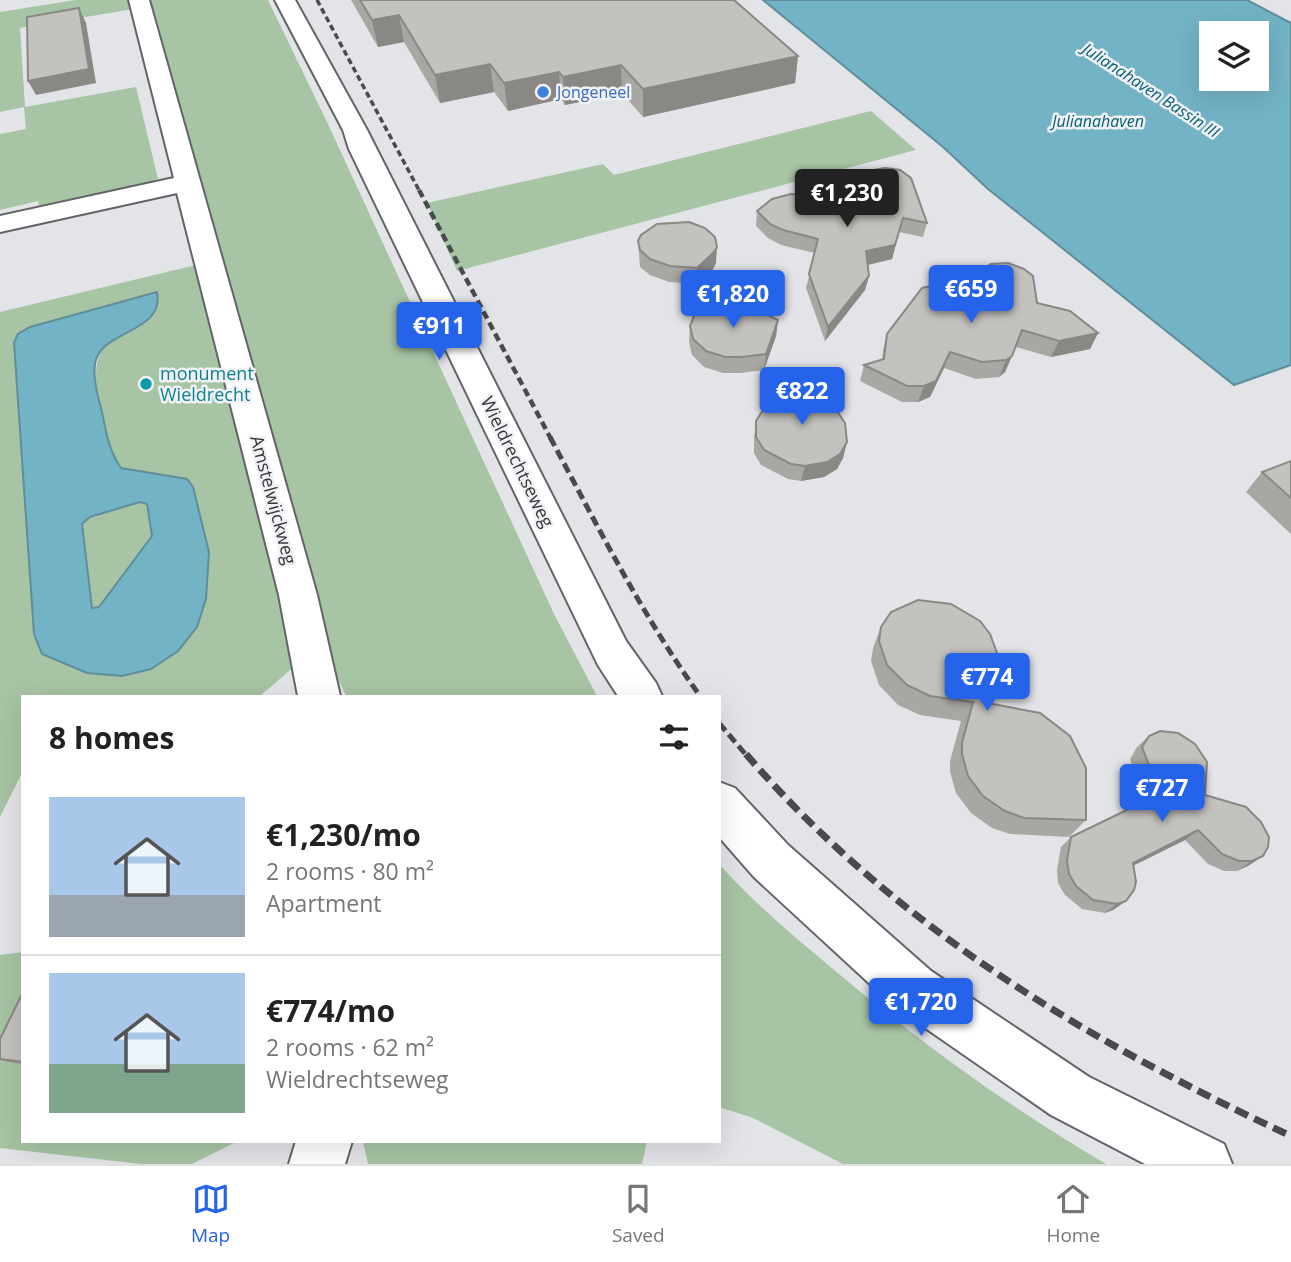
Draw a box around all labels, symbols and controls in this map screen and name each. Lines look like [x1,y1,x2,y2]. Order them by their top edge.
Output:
map controls [1199,21,1269,91]
button: layers [1199,21,1269,91]
water label: Julianahaven Bassin III [1079,39,1223,141]
place label: Jongeneel [555,81,630,103]
marker: Jongeneel [535,84,551,100]
water label: Julianahaven [1052,111,1144,131]
pin: €1,230 [790,170,904,229]
text: €1,230 [811,176,883,208]
pin: €659 [930,266,1012,325]
pin: €1,820 [676,270,790,330]
text: €659 [945,272,997,304]
text: €1,820 [697,277,769,309]
pin: €911 [398,302,480,362]
text: €911 [413,309,465,341]
place label: monument Wieldrecht [160,361,254,406]
pin: €822 [761,368,843,427]
text: €822 [776,374,828,406]
marker: monument Wieldrecht [138,376,154,392]
street label: Wieldrechtseweg [476,392,560,531]
street label: Amstelwijckweg [245,433,303,567]
pin: €774 [946,654,1028,713]
text: €774 [961,660,1013,692]
text: 8 homes [49,717,174,758]
icon: filters [655,718,693,756]
pin: €727 [1121,764,1203,824]
text: €727 [1136,771,1188,803]
text: €1,230/mo [266,814,421,855]
icon: home [105,825,189,909]
text: 2 rooms · 80 m² [266,855,434,887]
text: Apartment [266,887,382,919]
pin: €1,720 [864,978,978,1038]
text: €1,720 [885,985,957,1017]
text: €774/mo [266,990,395,1031]
icon: home [105,1001,189,1085]
text: 2 rooms · 62 m² [266,1031,434,1063]
text: Wieldrechtseweg [266,1063,449,1095]
tab: Map [191,1180,230,1248]
tab: Saved [612,1180,665,1248]
tab: Home [1046,1180,1100,1248]

